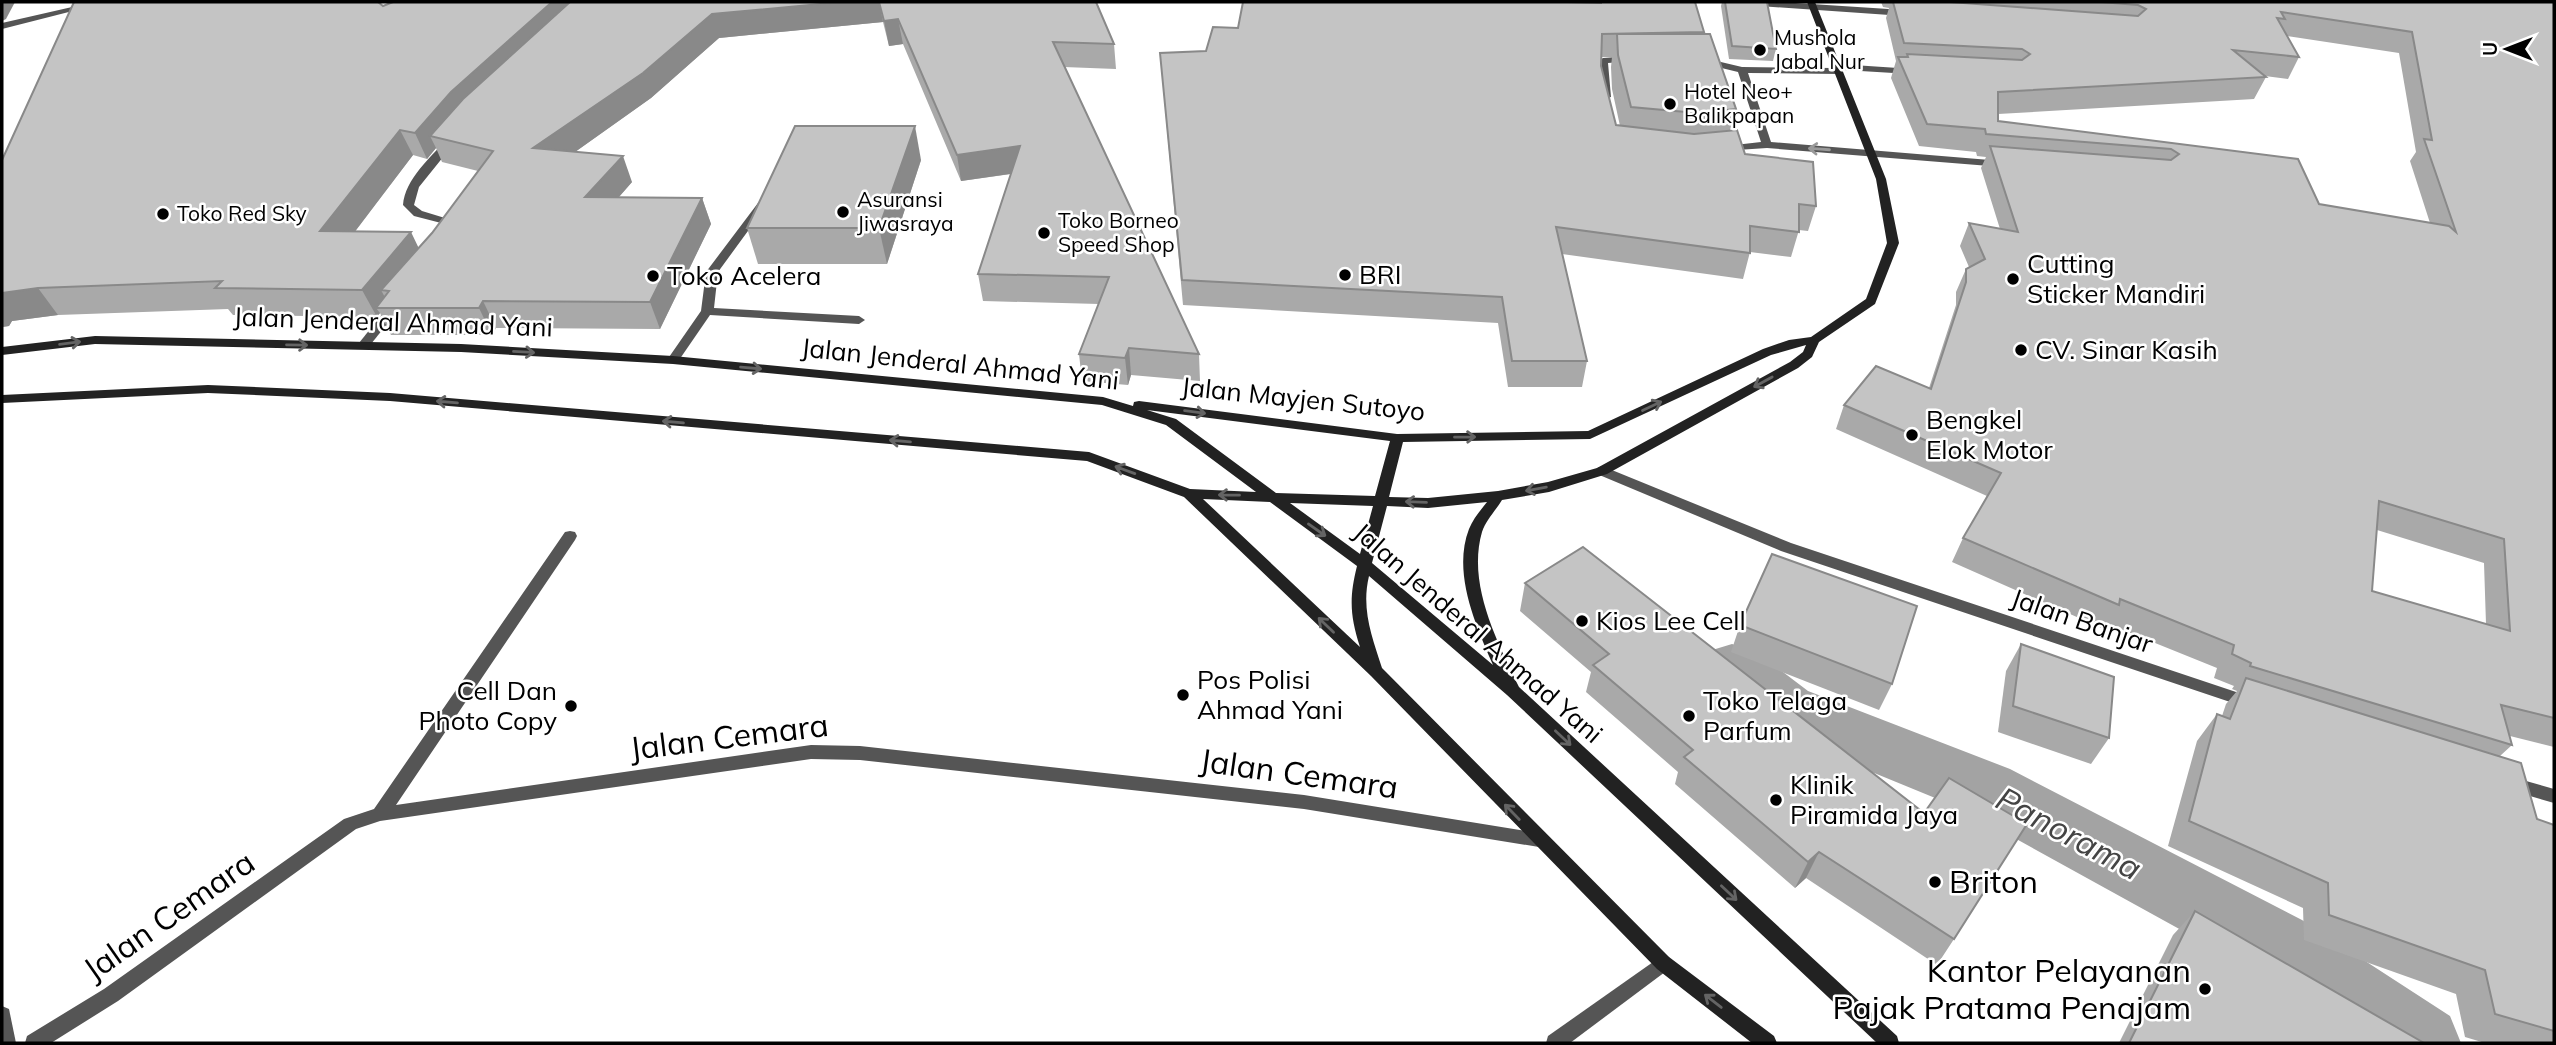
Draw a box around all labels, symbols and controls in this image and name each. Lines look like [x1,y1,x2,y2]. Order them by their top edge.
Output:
north arrow [2472,14,2542,84]
place label: Mushola Jabal Nur [1774,24,1865,74]
marker: Mushola Jabal Nur [1752,42,1768,58]
text: U [2478,42,2502,56]
place label: Hotel Neo+ Balikpapan [1684,78,1794,128]
marker: Hotel Neo+ Balikpapan [1662,96,1678,112]
one-way arrow [1808,142,1831,155]
place label: Asuransi Jiwasraya [857,186,954,236]
place label: Toko Red Sky [177,200,307,226]
marker: Asuransi Jiwasraya [835,204,851,220]
marker: Toko Red Sky [155,206,171,222]
place label: Toko Borneo Speed Shop [1058,207,1179,257]
marker: Toko Borneo Speed Shop [1036,225,1052,241]
place label: Cutting Sticker Mandiri [2027,247,2205,310]
place label: BRI [1359,258,1401,291]
place label: Toko Acelera [667,259,821,292]
marker: BRI [1337,267,1353,283]
marker: Toko Acelera [645,268,661,284]
marker: Cutting Sticker Mandiri [2005,271,2021,287]
street label: Jalan Jenderal Ahmad Yani [233,299,553,344]
street label: Jalan Jenderal Ahmad Yani [799,330,1121,397]
place label: CV. Sinar Kasih [2035,333,2218,366]
one-way arrow [58,336,80,349]
one-way arrow [285,338,308,351]
marker: CV. Sinar Kasih [2013,342,2029,358]
one-way arrow [512,345,535,358]
one-way arrow [739,362,762,375]
street label: Jalan Mayjen Sutoyo [1179,369,1427,428]
one-way arrow [1753,376,1774,389]
one-way arrow [436,395,459,408]
one-way arrow [1641,399,1662,412]
place label: Bengkel Elok Motor [1926,403,2053,466]
one-way arrow [1183,406,1205,419]
one-way arrow [663,415,685,428]
marker: Bengkel Elok Motor [1904,427,1920,443]
one-way arrow [1454,430,1477,444]
one-way arrow [889,434,912,447]
one-way arrow [1114,463,1136,476]
one-way arrow [1525,483,1548,496]
one-way arrow [1217,488,1240,502]
one-way arrow [1405,496,1428,509]
street label: Jalan Jenderal Ahmad Yani [1347,515,1610,750]
one-way arrow [1307,523,1326,537]
street label: Jalan Banjar [2007,581,2158,660]
place label: Kios Lee Cell [1596,604,1746,637]
marker: Kios Lee Cell [1574,613,1590,629]
one-way arrow [1318,617,1335,634]
place label: Pos Polisi Ahmad Yani [1197,663,1343,726]
place label: Cell Dan Photo Copy [419,674,557,737]
place label: Toko Telaga Parfum [1703,684,1847,747]
marker: Pos Polisi Ahmad Yani [1175,687,1191,703]
marker: Cell Dan Photo Copy [563,698,579,714]
street label: Jalan Cemara [627,704,830,768]
marker: Toko Telaga Parfum [1681,708,1697,724]
one-way arrow [1554,730,1572,746]
street label: Jalan Cemara [1197,739,1401,807]
place label: Klinik Piramida Jaya [1790,768,1958,831]
water label: Panorama [1989,777,2149,888]
marker: Klinik Piramida Jaya [1768,792,1784,808]
one-way arrow [1503,803,1520,820]
street label: Jalan Cemara [75,842,262,989]
place label: Briton [1949,861,2038,901]
marker: Briton [1927,874,1943,890]
one-way arrow [1720,885,1737,902]
place label: Kantor Pelayanan Pajak Pratama Penajam [1832,950,2191,1027]
marker: Kantor Pelayanan Pajak Pratama Penajam [2197,981,2213,997]
one-way arrow [1704,994,1722,1009]

